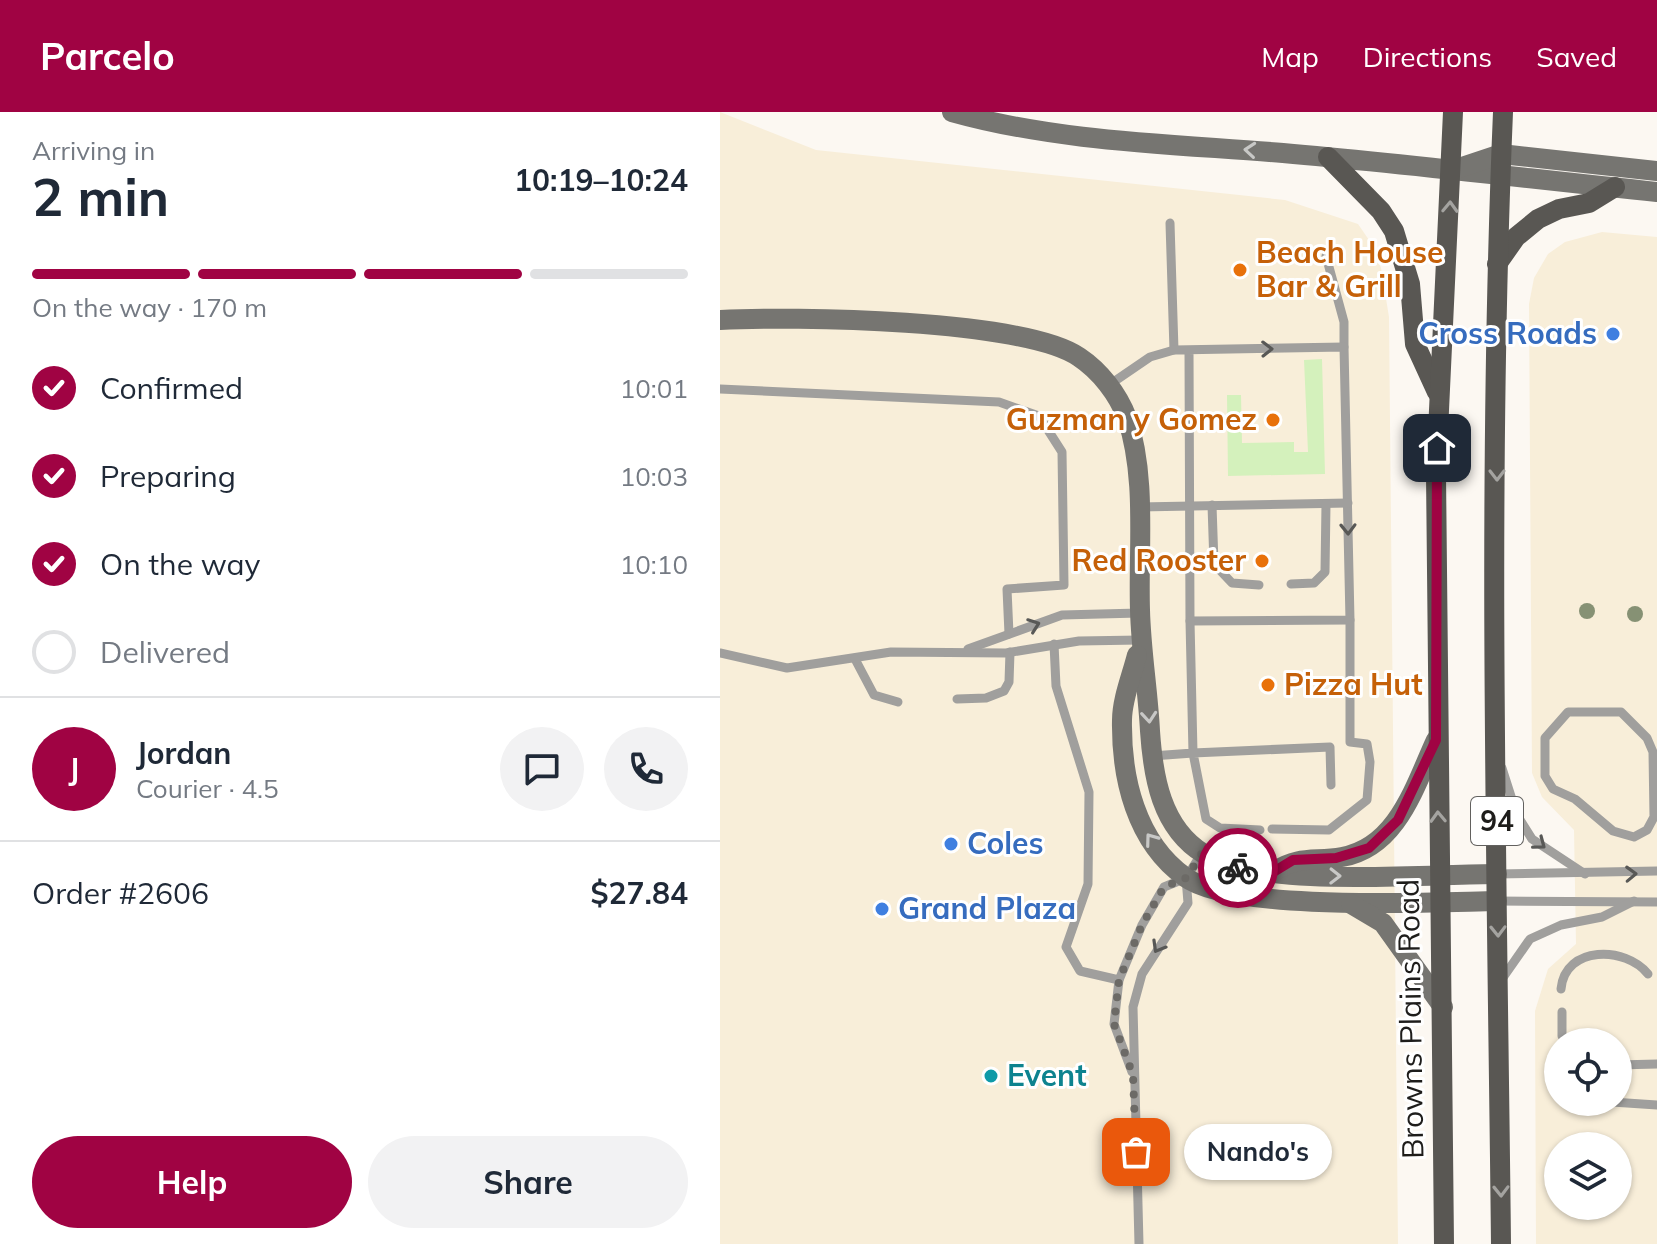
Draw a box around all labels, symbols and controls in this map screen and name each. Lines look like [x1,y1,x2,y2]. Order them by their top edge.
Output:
text: Parcelo [40,32,175,80]
text: Map [1261,39,1319,74]
text: Directions [1363,39,1492,74]
text: Saved [1536,39,1617,74]
text: Arriving in [32,134,155,167]
one-way arrow [1243,142,1256,159]
text: 10:19–10:24 [514,161,688,199]
text: 2 min [32,164,169,229]
one-way arrow [1442,200,1459,213]
place label: Beach House Bar & Grill [1256,233,1444,305]
marker: Beach House Bar & Grill [1231,261,1249,279]
text: On the way · 170 m [32,291,267,324]
place label: Cross Roads [1418,314,1597,352]
marker: Cross Roads [1604,325,1622,343]
one-way arrow [1261,340,1274,357]
icon: check [32,366,76,410]
text: Confirmed [100,369,243,407]
text: 10:01 [620,372,688,405]
place label: Guzman y Gomez [1006,400,1257,438]
marker: Guzman y Gomez [1264,411,1282,429]
pin [1403,414,1471,482]
icon: home [1415,426,1459,470]
icon: check [32,454,76,498]
text: Preparing [100,457,236,495]
text: 10:03 [620,460,688,493]
one-way arrow [1488,469,1506,482]
one-way arrow [1340,523,1357,536]
place label: Red Rooster [1072,541,1246,579]
icon: check [32,542,76,586]
text: On the way [100,545,260,583]
text: 10:10 [620,548,688,581]
marker: Red Rooster [1253,552,1271,570]
one-way arrow [1027,618,1041,634]
text: Delivered [100,633,230,671]
place label: Pizza Hut [1284,665,1423,703]
marker: Pizza Hut [1259,676,1277,694]
one-way arrow [1140,711,1157,724]
button: chat [500,727,584,811]
button: phone [604,727,688,811]
text: Jordan [136,734,231,772]
text: J [69,750,79,788]
text: Courier · 4.5 [136,772,279,805]
road number: 94 [1471,797,1523,845]
one-way arrow [1430,810,1447,823]
place label: Coles [967,824,1044,862]
courier [1198,828,1278,908]
one-way arrow [1146,833,1161,848]
one-way arrow [1531,834,1546,848]
marker: Coles [942,835,960,853]
icon: bike [1216,846,1260,890]
one-way arrow [1625,865,1638,882]
one-way arrow [1329,867,1342,885]
text: Order #2606 [32,874,209,912]
text: $27.84 [591,874,688,912]
street label: Browns Plains Road [1389,879,1431,1159]
place label: Grand Plaza [898,889,1076,927]
marker: Grand Plaza [873,900,891,918]
one-way arrow [1489,925,1506,938]
one-way arrow [1152,938,1168,953]
map controls [1544,1028,1632,1220]
button: locate [1544,1028,1632,1116]
place label: Event [1007,1056,1087,1094]
marker: Event [982,1067,1000,1085]
pin [1102,1118,1170,1186]
callout: Nando's [1184,1124,1332,1180]
icon: bag [1114,1130,1158,1174]
button: layers [1544,1132,1632,1220]
text: Nando's [1207,1135,1309,1168]
button: Help [32,1136,352,1228]
button: Share [368,1136,688,1228]
one-way arrow [1492,1185,1509,1198]

